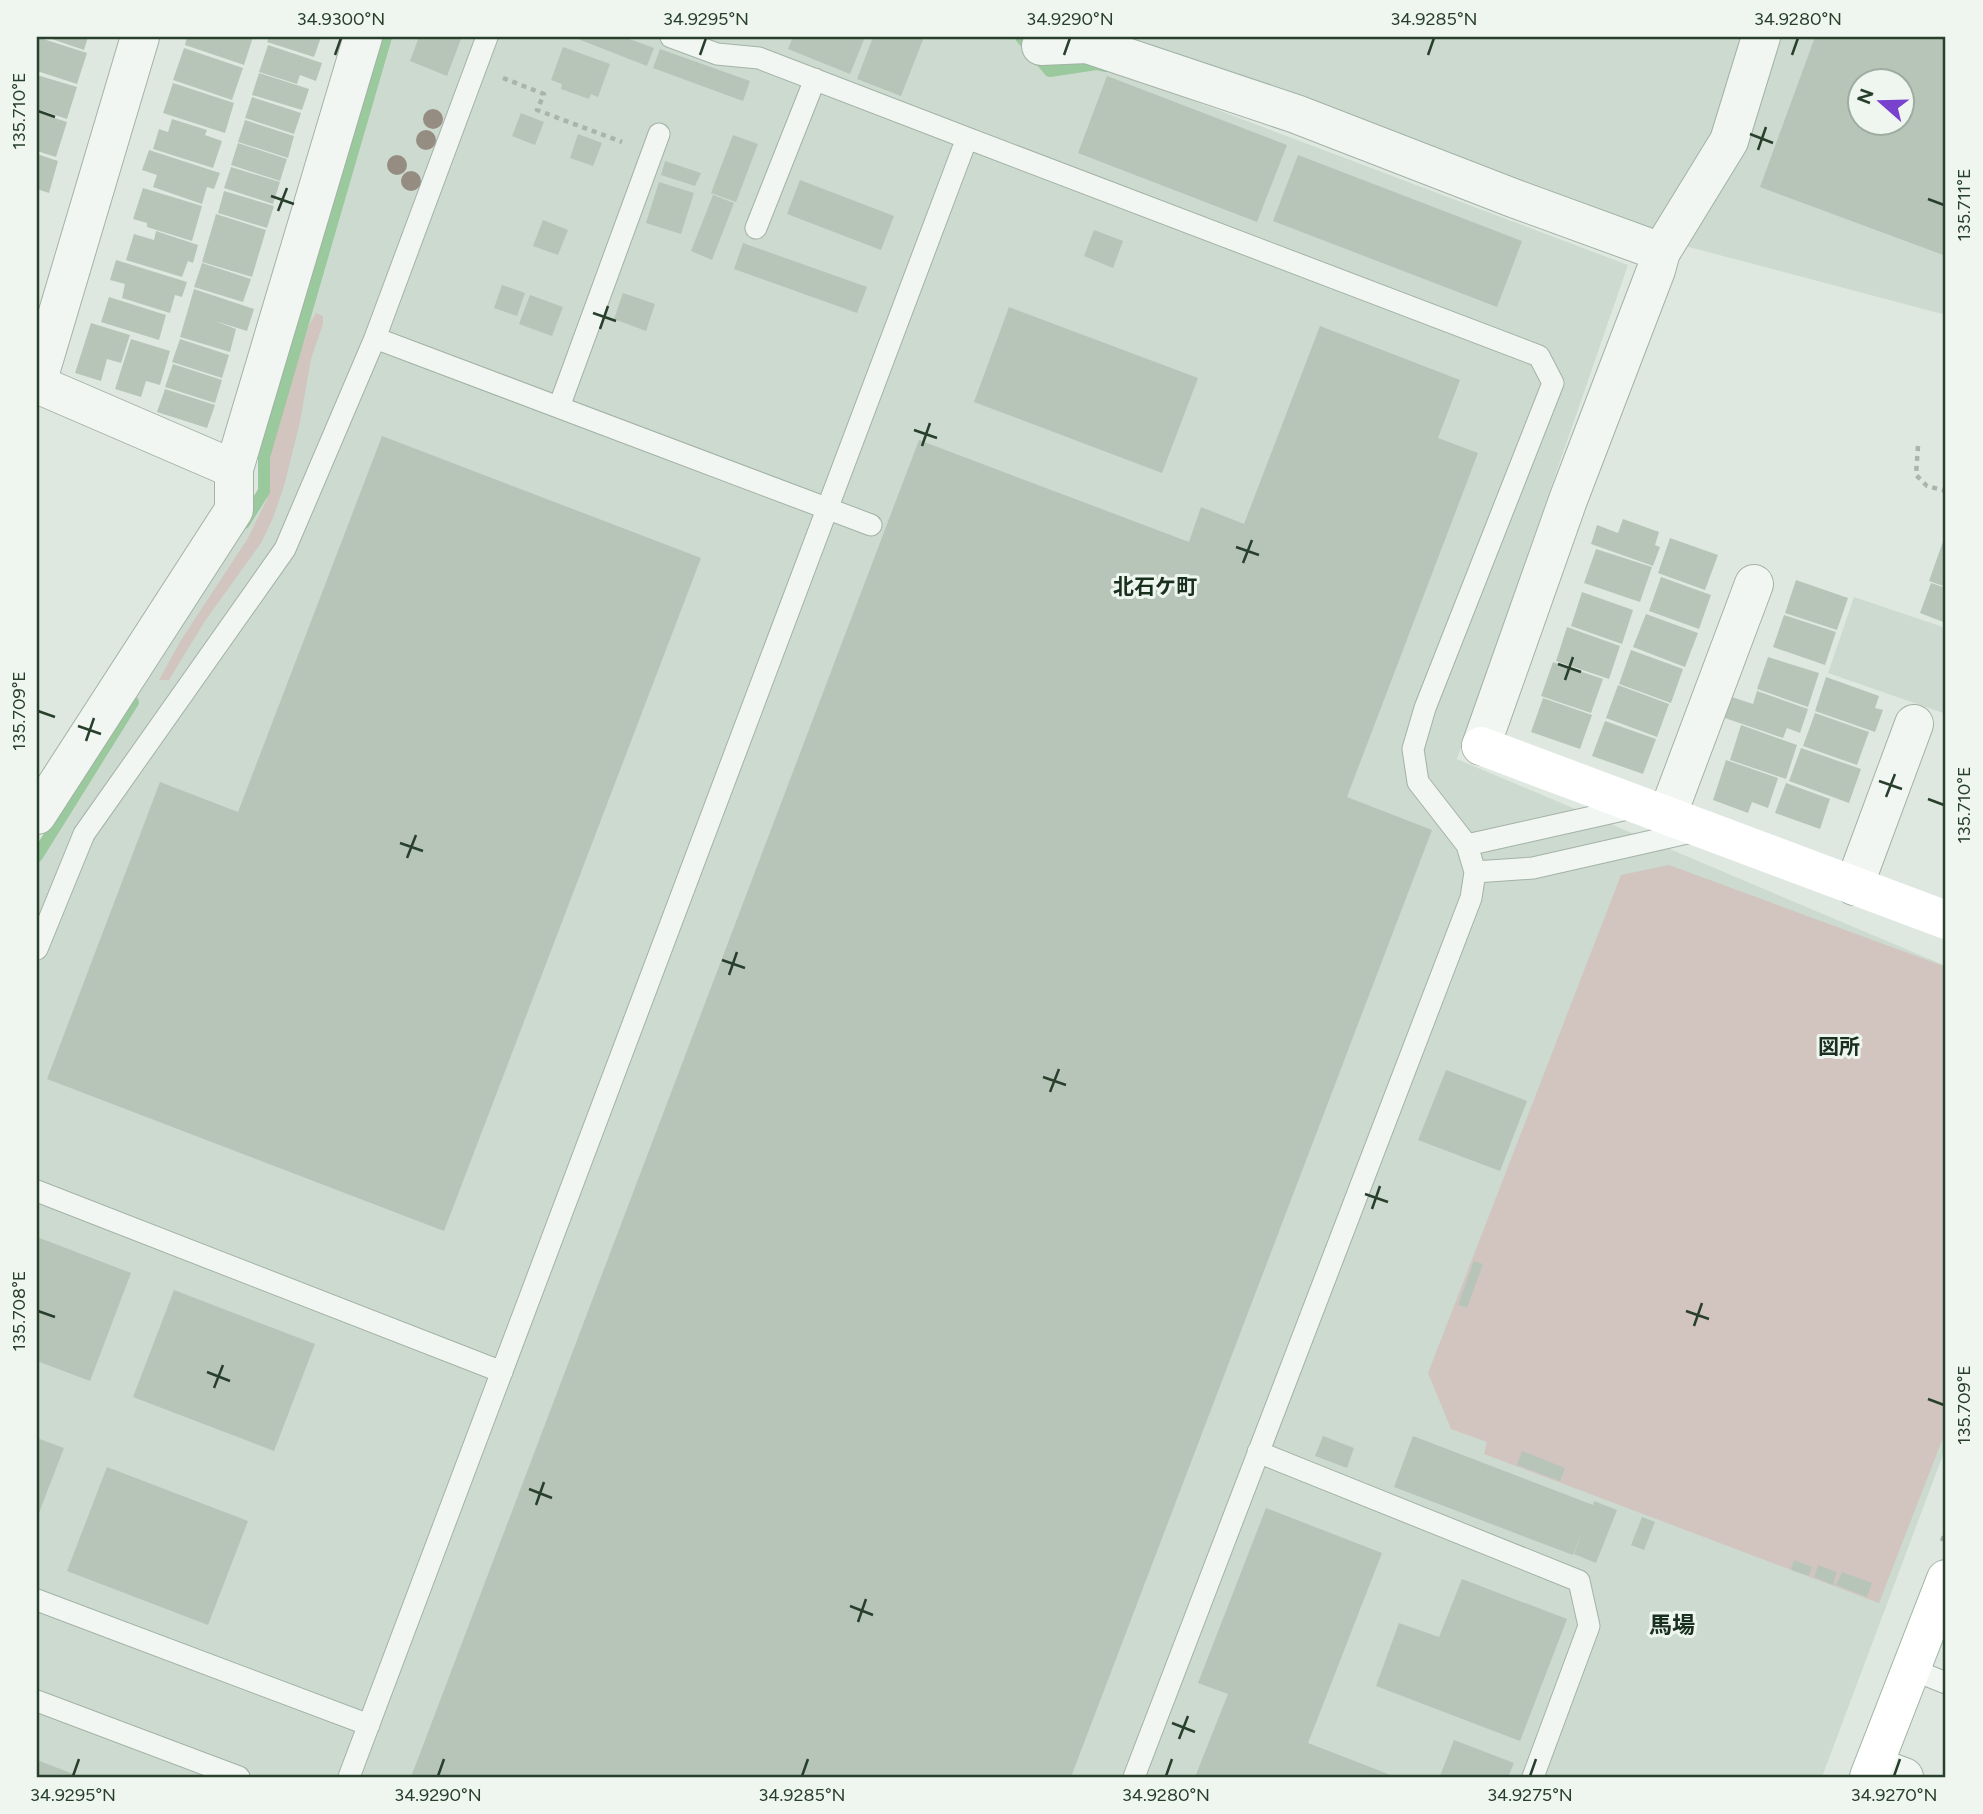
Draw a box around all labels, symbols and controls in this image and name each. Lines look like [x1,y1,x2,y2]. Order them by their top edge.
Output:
text: 34.9300°N [297,8,385,30]
text: 34.9295°N [663,8,749,30]
text: 34.9290°N [1026,8,1114,30]
text: 34.9285°N [1391,8,1477,30]
text: 34.9280°N [1754,8,1842,30]
north arrow [1846,66,1916,136]
text: 135.710°E [8,72,30,150]
text: N [1852,86,1879,107]
text: 135.711°E [1953,168,1975,242]
district label: 北石ケ町 [1113,574,1197,599]
text: 135.709°E [8,671,30,751]
text: 135.710°E [1953,766,1975,844]
district label: 図所 [1818,1034,1860,1059]
text: 135.708°E [8,1271,30,1351]
text: 135.709°E [1953,1365,1975,1445]
district label: 馬場 [1649,1611,1695,1639]
text: 34.9295°N [30,1784,116,1806]
text: 34.9290°N [394,1784,482,1806]
text: 34.9285°N [759,1784,845,1806]
text: 34.9280°N [1122,1784,1210,1806]
text: 34.9275°N [1487,1784,1573,1806]
text: 34.9270°N [1851,1784,1937,1806]

